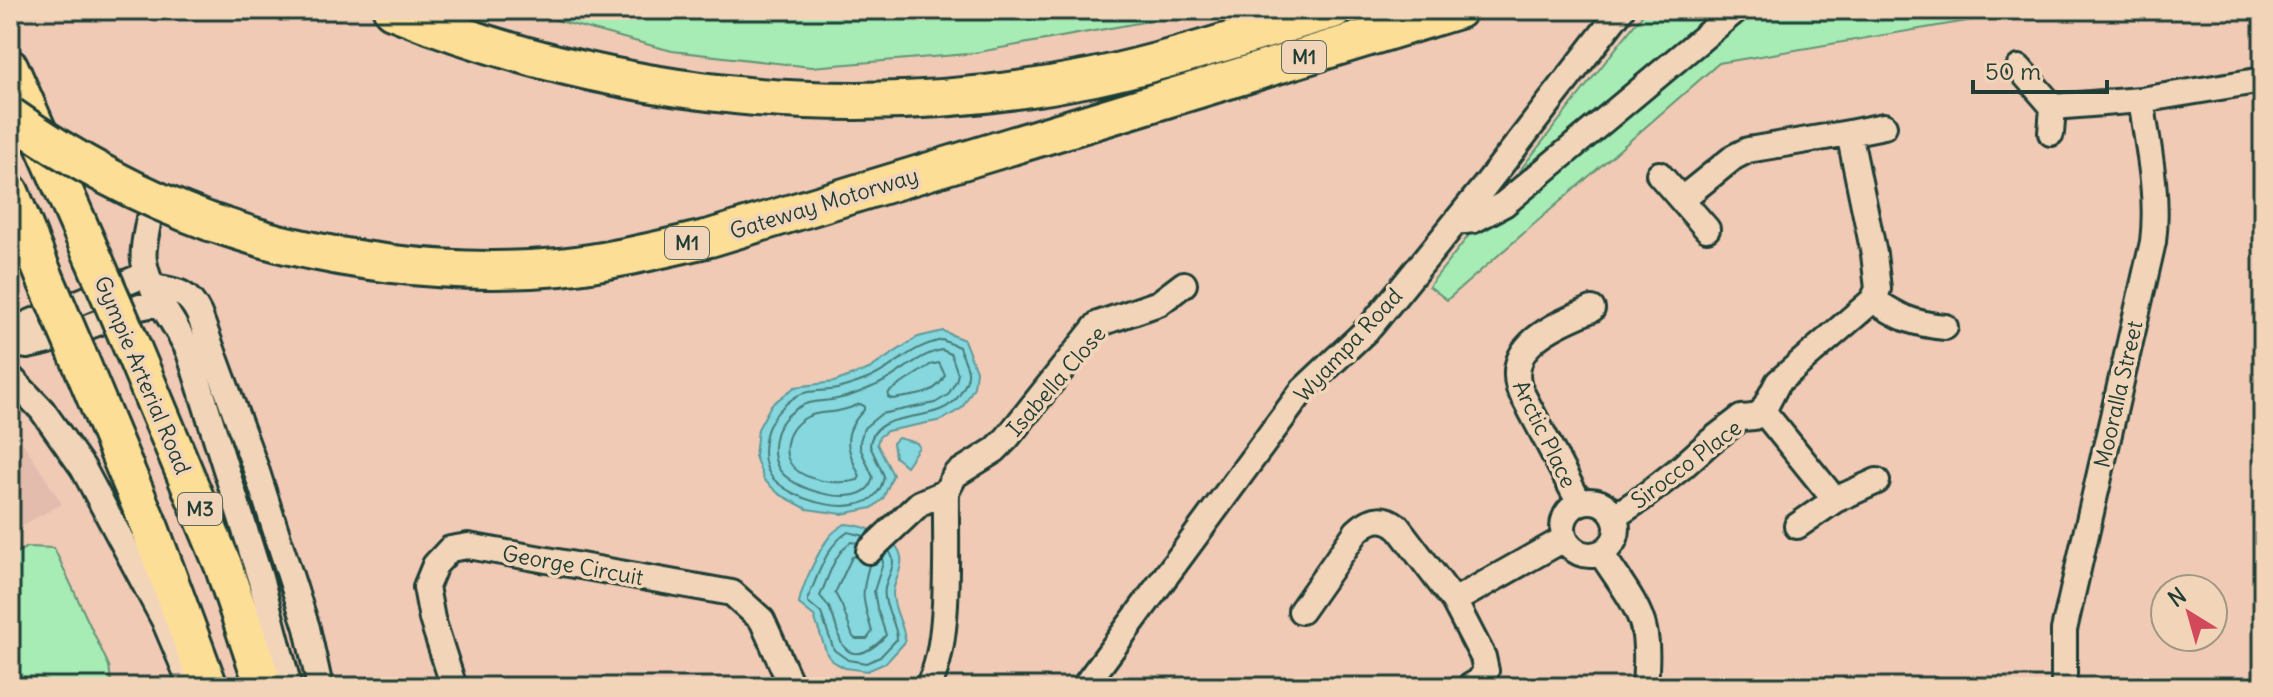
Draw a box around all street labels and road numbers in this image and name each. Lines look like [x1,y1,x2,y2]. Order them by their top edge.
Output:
road number: M1 [1282,41,1326,73]
street label: Gateway Motorway [726,161,922,245]
road number: M1 [665,227,709,259]
street label: Gympie Arterial Road [89,272,197,478]
street label: Wyampa Road [1288,282,1408,408]
street label: Mooralla Street [2087,318,2149,470]
street label: Isabella Close [1000,320,1112,442]
street label: Arctic Place [1507,376,1583,492]
street label: Sirocco Place [1625,413,1747,515]
road number: M3 [178,493,222,525]
street label: George Circuit [500,539,646,591]

